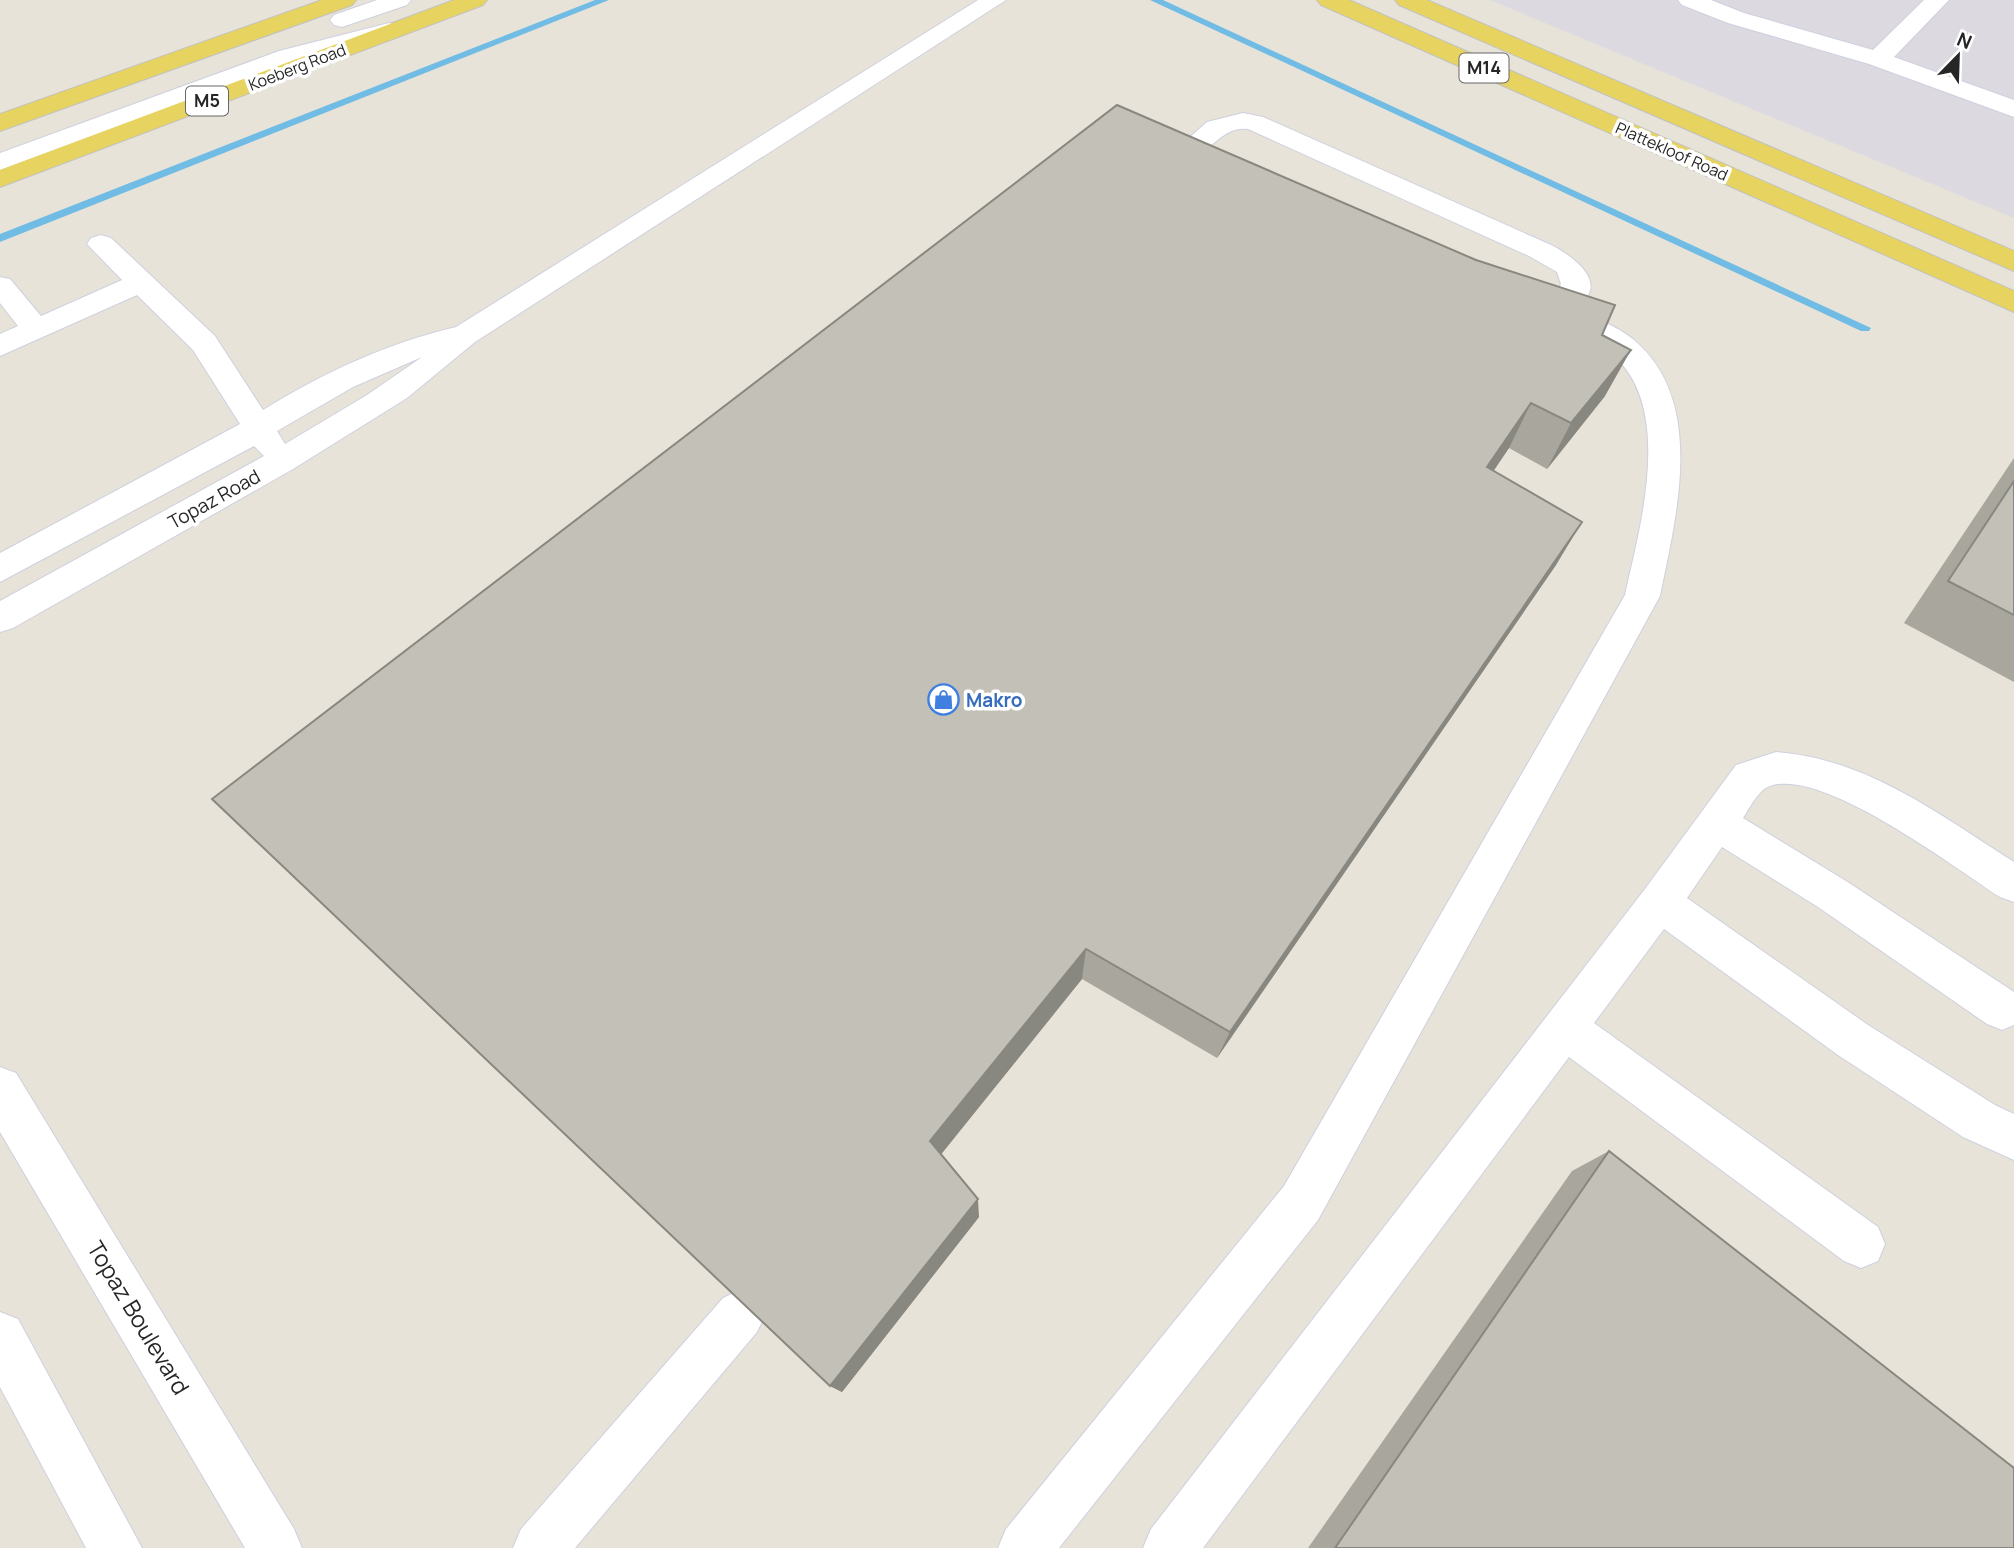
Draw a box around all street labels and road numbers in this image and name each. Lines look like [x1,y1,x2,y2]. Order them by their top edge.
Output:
street label: Koeberg Road [245,38,349,96]
road number: M14 [1460,54,1508,82]
road number: M5 [186,86,228,116]
street label: Plattekloof Road [1612,116,1732,186]
street label: Topaz Road [163,463,265,535]
street label: Topaz Boulevard [80,1235,197,1400]

